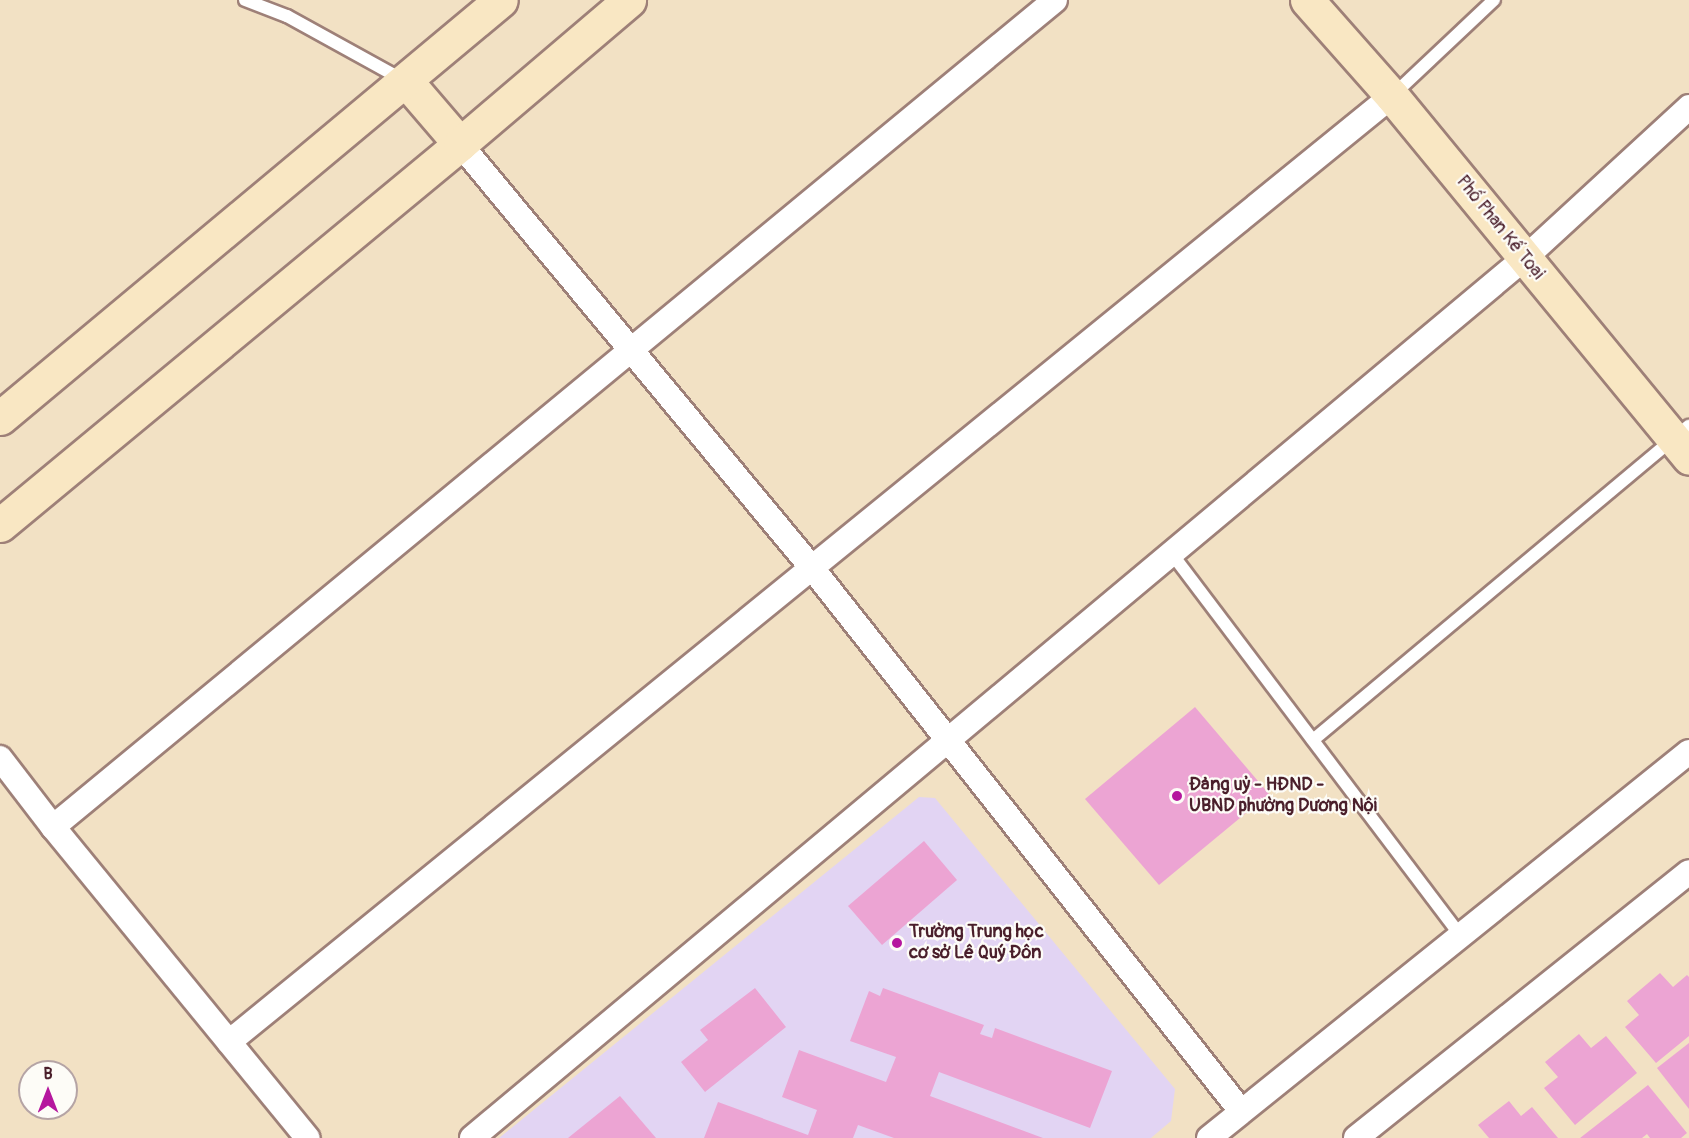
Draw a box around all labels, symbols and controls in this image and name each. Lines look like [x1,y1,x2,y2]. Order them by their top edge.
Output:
street label: Phố Phan Kế Toại [1451,172,1549,284]
place label: Đảng uỷ - HĐND - UBND phường Dương Nội [1189,775,1377,818]
marker: Đảng uỷ - HĐND - UBND phường Dương Nội [1170,789,1184,803]
place label: Trường Trung học cơ sở Lê Quý Đôn [909,922,1044,964]
marker: Trường Trung học cơ sở Lê Quý Đôn [890,936,904,950]
north arrow [18,1060,78,1120]
text: B [43,1064,53,1084]

